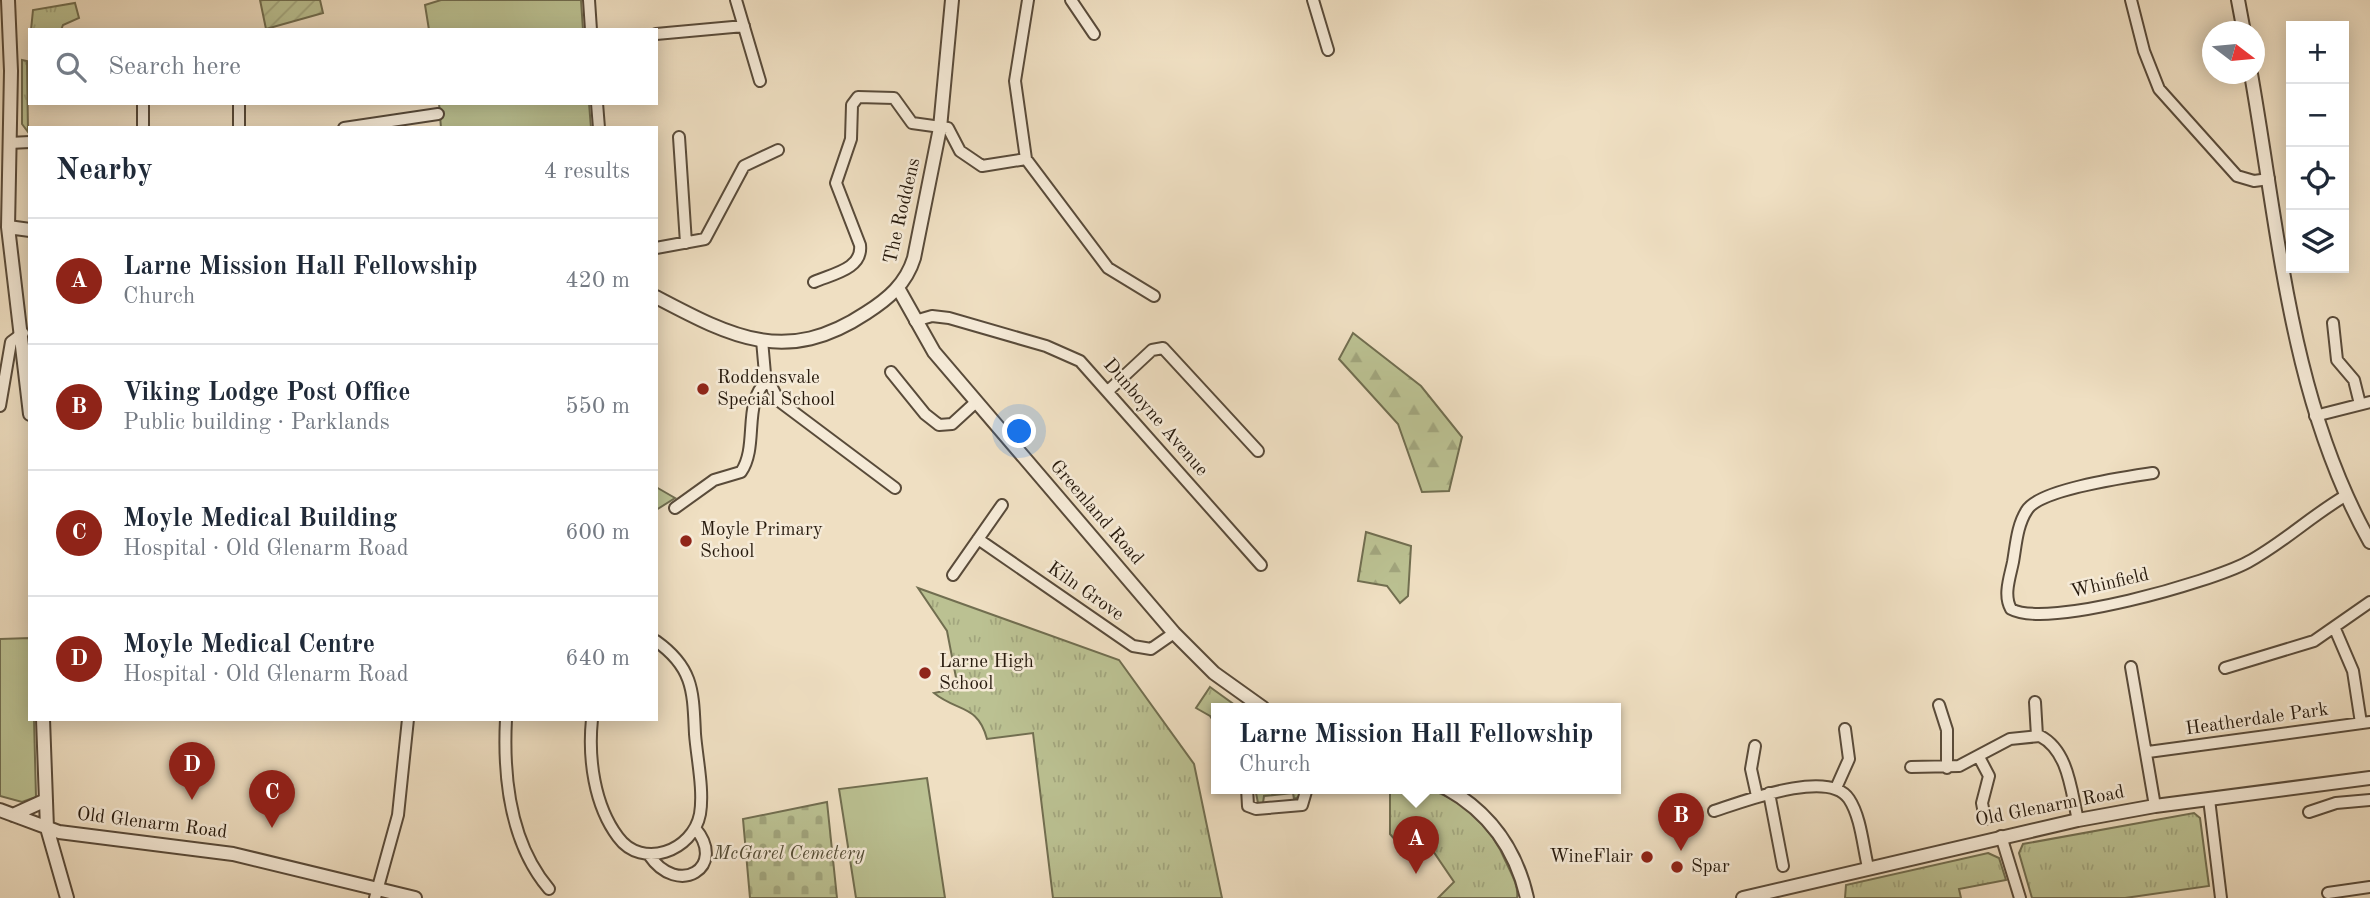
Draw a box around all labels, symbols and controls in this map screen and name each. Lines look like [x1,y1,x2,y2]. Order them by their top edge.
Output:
north arrow [2202,21,2265,84]
map controls [2286,21,2349,273]
button: + [2286,21,2349,84]
search box [28,28,658,105]
icon: search [52,48,90,86]
text: Search here [108,54,241,80]
button: − [2286,84,2349,147]
button: locate [2286,147,2349,210]
text: Nearby [56,156,153,186]
street label: The Roddens [882,156,924,266]
text: 4 results [544,160,630,183]
button: layers [2286,210,2349,273]
text: Larne Mission Hall Fellowship [123,254,478,280]
text: A [70,269,88,292]
text: 420 m [565,269,630,292]
text: Church [123,285,195,308]
street label: Dunboyne Avenue [1099,355,1211,481]
place label: Roddensvale Special School [717,369,835,410]
text: Viking Lodge Post Office [123,380,411,406]
marker: Roddensvale Special School [695,381,711,397]
text: B [71,395,87,418]
text: 550 m [565,395,630,418]
text: Public building · Parklands [123,411,390,434]
your location [1002,414,1036,448]
street label: Greenland Road [1046,457,1146,569]
text: Moyle Medical Building [123,506,397,532]
text: C [71,521,87,544]
text: 600 m [565,521,630,544]
place label: Moyle Primary School [700,521,823,562]
marker: Moyle Primary School [678,533,694,549]
text: Hospital · Old Glenarm Road [123,537,409,560]
street label: Kiln Grove [1043,559,1127,625]
street label: Whinfield [2069,566,2151,602]
text: Moyle Medical Centre [123,632,375,658]
text: D [70,647,88,670]
text: 640 m [565,647,630,670]
place label: Larne High School [939,653,1034,694]
text: Hospital · Old Glenarm Road [123,663,409,686]
marker: Larne High School [917,665,933,681]
street label: Heatherdale Park [2184,701,2330,739]
popup [1211,703,1621,794]
text: Larne Mission Hall Fellowship [1239,722,1593,748]
pin: D [169,742,215,800]
text: Church [1239,753,1311,776]
pin: C [249,770,295,828]
street label: Old Glenarm Road [1974,783,2126,831]
pin: B [1658,793,1704,851]
street label: Old Glenarm Road [76,805,228,843]
pin: A [1393,816,1439,874]
park label: McGarel Cemetery [712,845,865,864]
place label: WineFlair [1549,848,1633,867]
marker: WineFlair [1639,849,1655,865]
place label: Spar [1691,858,1730,877]
marker: Spar [1669,859,1685,875]

